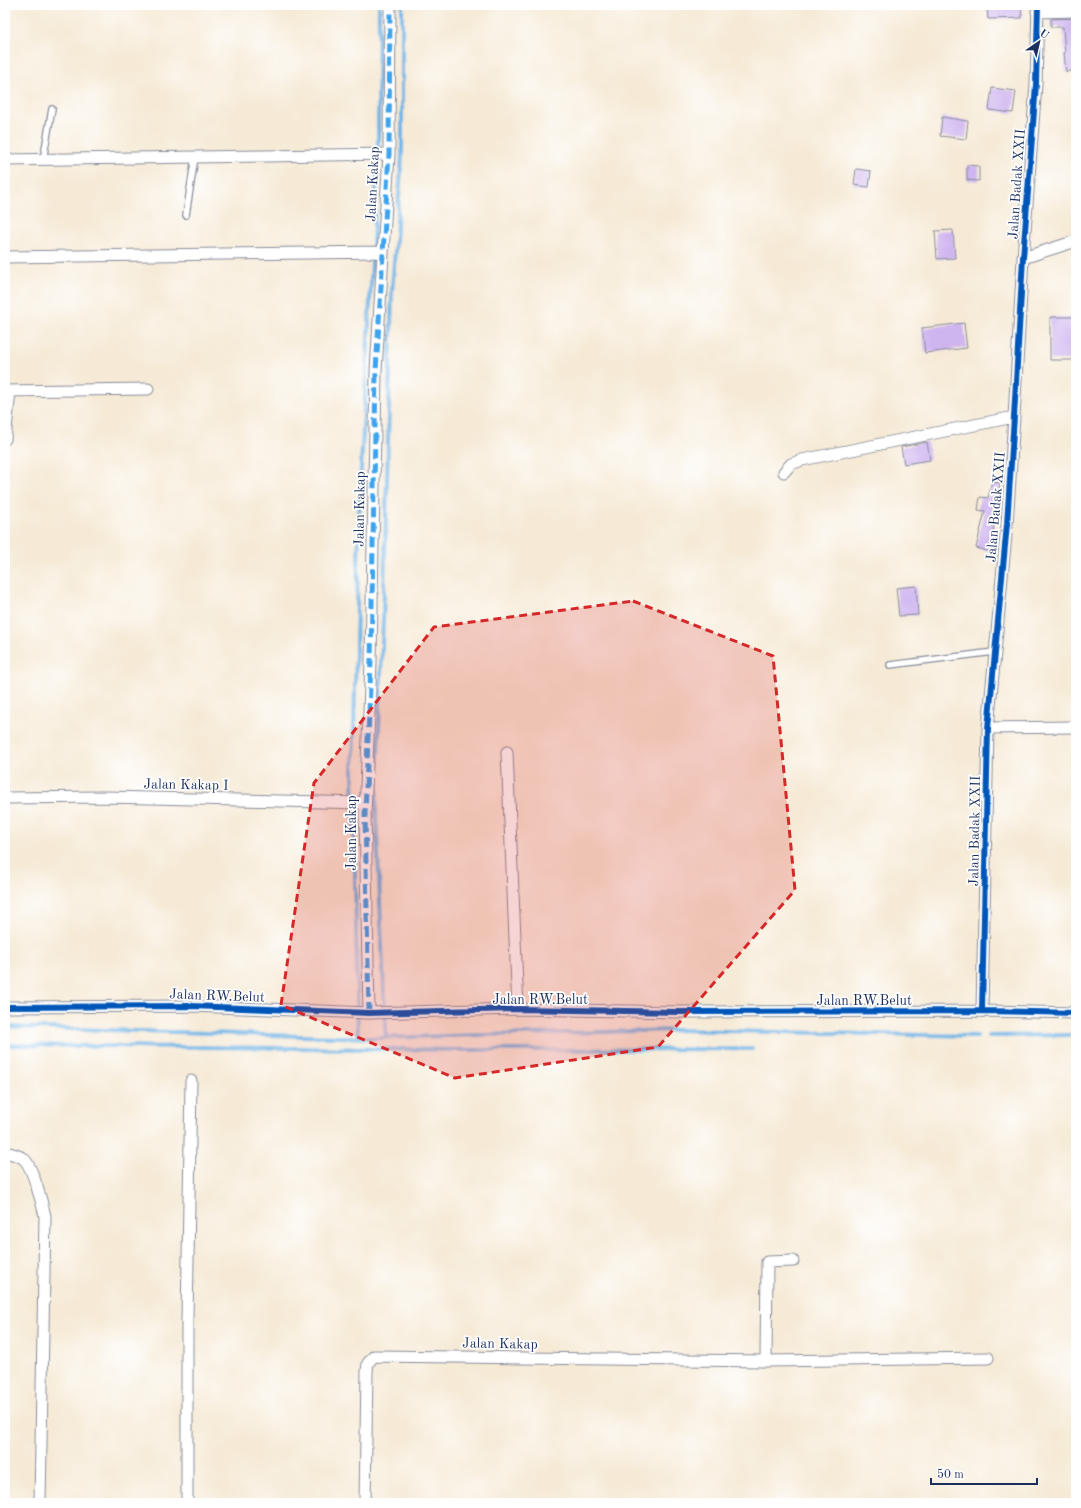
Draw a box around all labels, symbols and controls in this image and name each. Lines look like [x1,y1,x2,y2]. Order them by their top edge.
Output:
north arrow [1019,22,1059,62]
text: U [1037,28,1051,42]
street label: Jalan Badak XXII [1006,128,1028,240]
street label: Jalan Kakap [364,146,382,222]
street label: Jalan Badak XXII [984,451,1008,563]
street label: Jalan Kakap [352,471,368,547]
street label: Jalan Badak XXII [967,776,983,886]
street label: Jalan Kakap I [143,777,229,793]
street label: Jalan Kakap [345,795,359,871]
street label: Jalan RW.Belut [169,987,265,1005]
street label: Jalan RW.Belut [492,993,588,1007]
street label: Jalan RW.Belut [816,994,912,1008]
street label: Jalan Kakap [462,1336,538,1352]
scale bar [931,1460,1037,1486]
text: 50 m [937,1468,964,1481]

